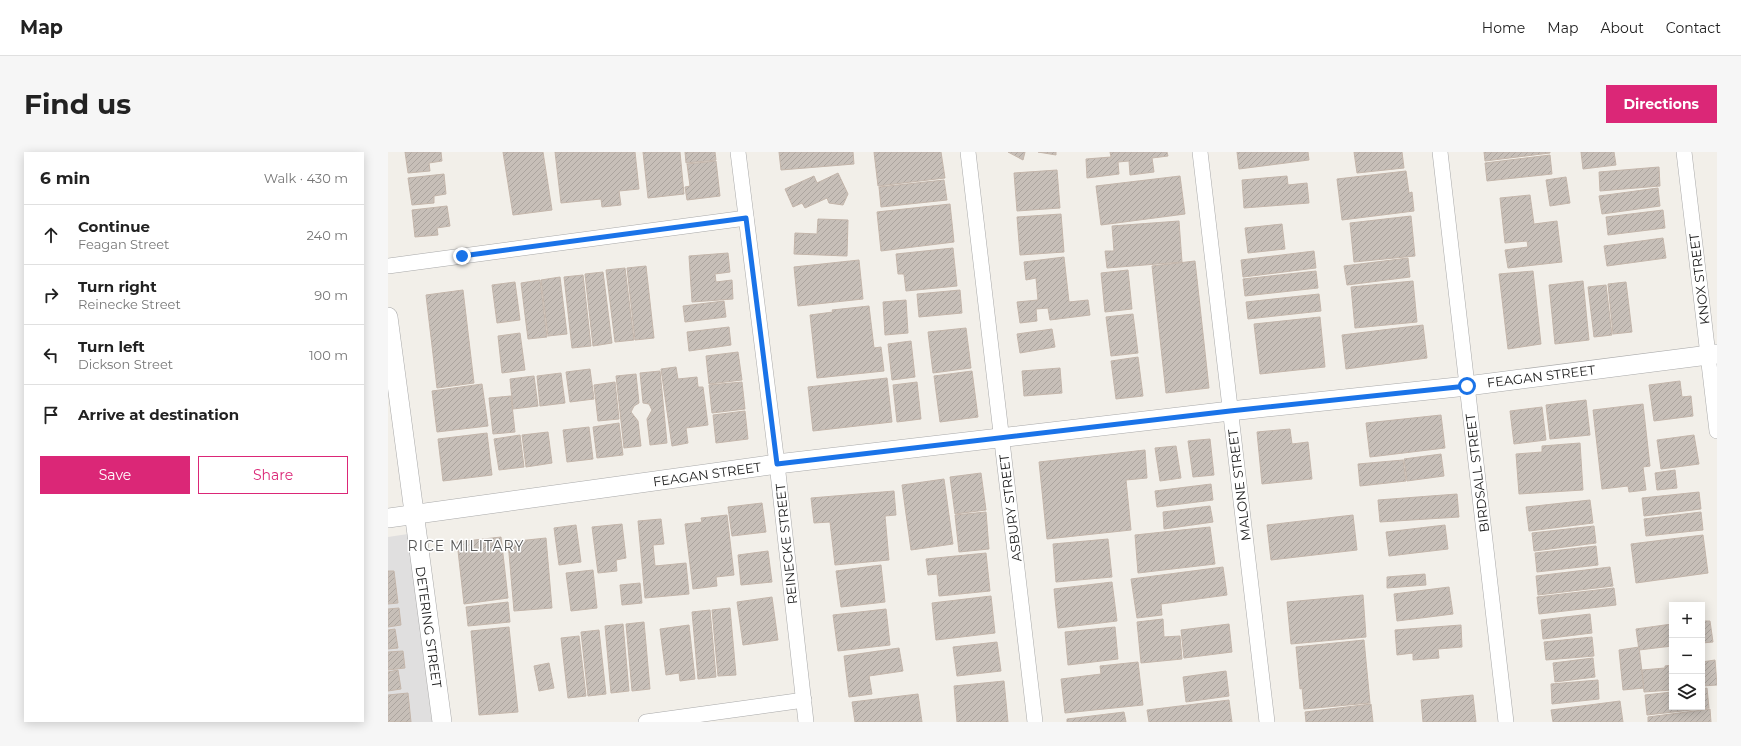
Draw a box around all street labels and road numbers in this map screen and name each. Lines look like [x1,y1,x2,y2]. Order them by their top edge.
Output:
street label: KNOX STREET [1685,232,1713,326]
street label: FEAGAN STREET [1486,361,1597,391]
street label: BIRDSALL STREET [1462,412,1492,533]
street label: MALONE STREET [1224,428,1254,542]
street label: ASBURY STREET [995,453,1025,563]
street label: FEAGAN STREET [652,458,763,490]
street label: REINECKE STREET [772,482,800,605]
street label: DETERING STREET [413,565,446,689]

